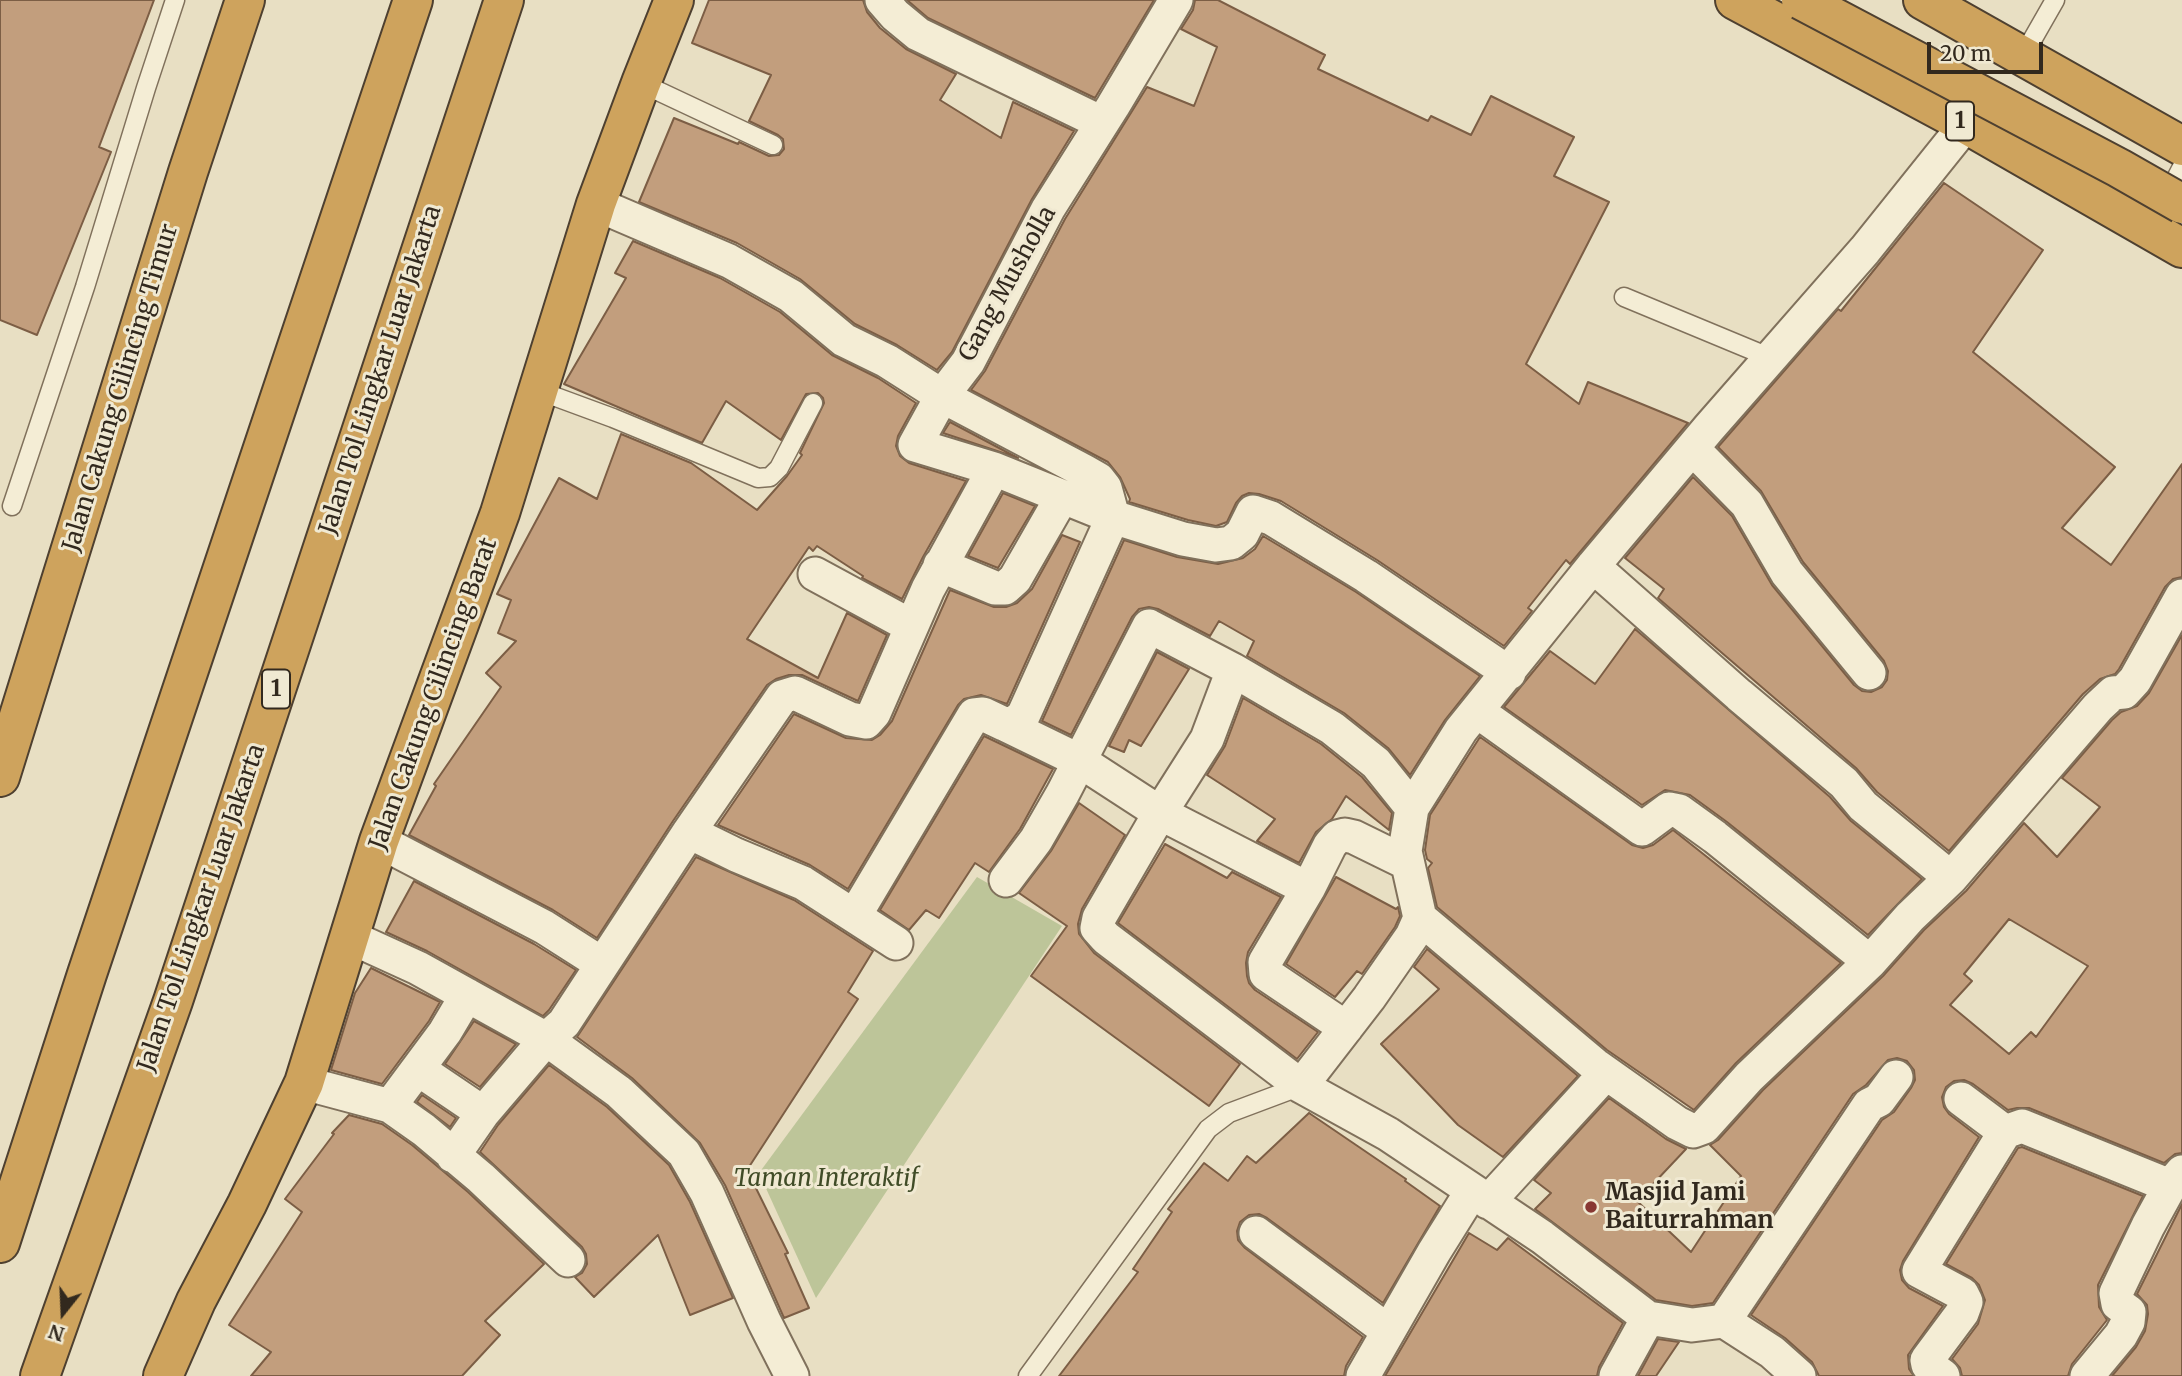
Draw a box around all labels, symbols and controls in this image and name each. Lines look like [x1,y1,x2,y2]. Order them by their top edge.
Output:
scale bar [1930,28,2046,72]
text: 20 m [1940,40,1991,67]
road number: 1 [1946,102,1974,140]
street label: Gang Musholla [953,201,1063,367]
street label: Jalan Tol Lingkar Luar Jakarta [314,202,448,538]
street label: Jalan Cakung Cilincing Timur [57,221,185,555]
street label: Jalan Cakung Cilincing Barat [364,534,504,854]
road number: 1 [262,670,290,708]
street label: Jalan Tol Lingkar Luar Jakarta [132,741,272,1075]
park label: Taman Interaktif [734,1165,918,1193]
place label: Masjid Jami Baiturrahman [1605,1179,1774,1235]
marker: Masjid Jami Baiturrahman [1583,1199,1599,1215]
north arrow [28,1278,98,1348]
text: N [46,1319,67,1347]

